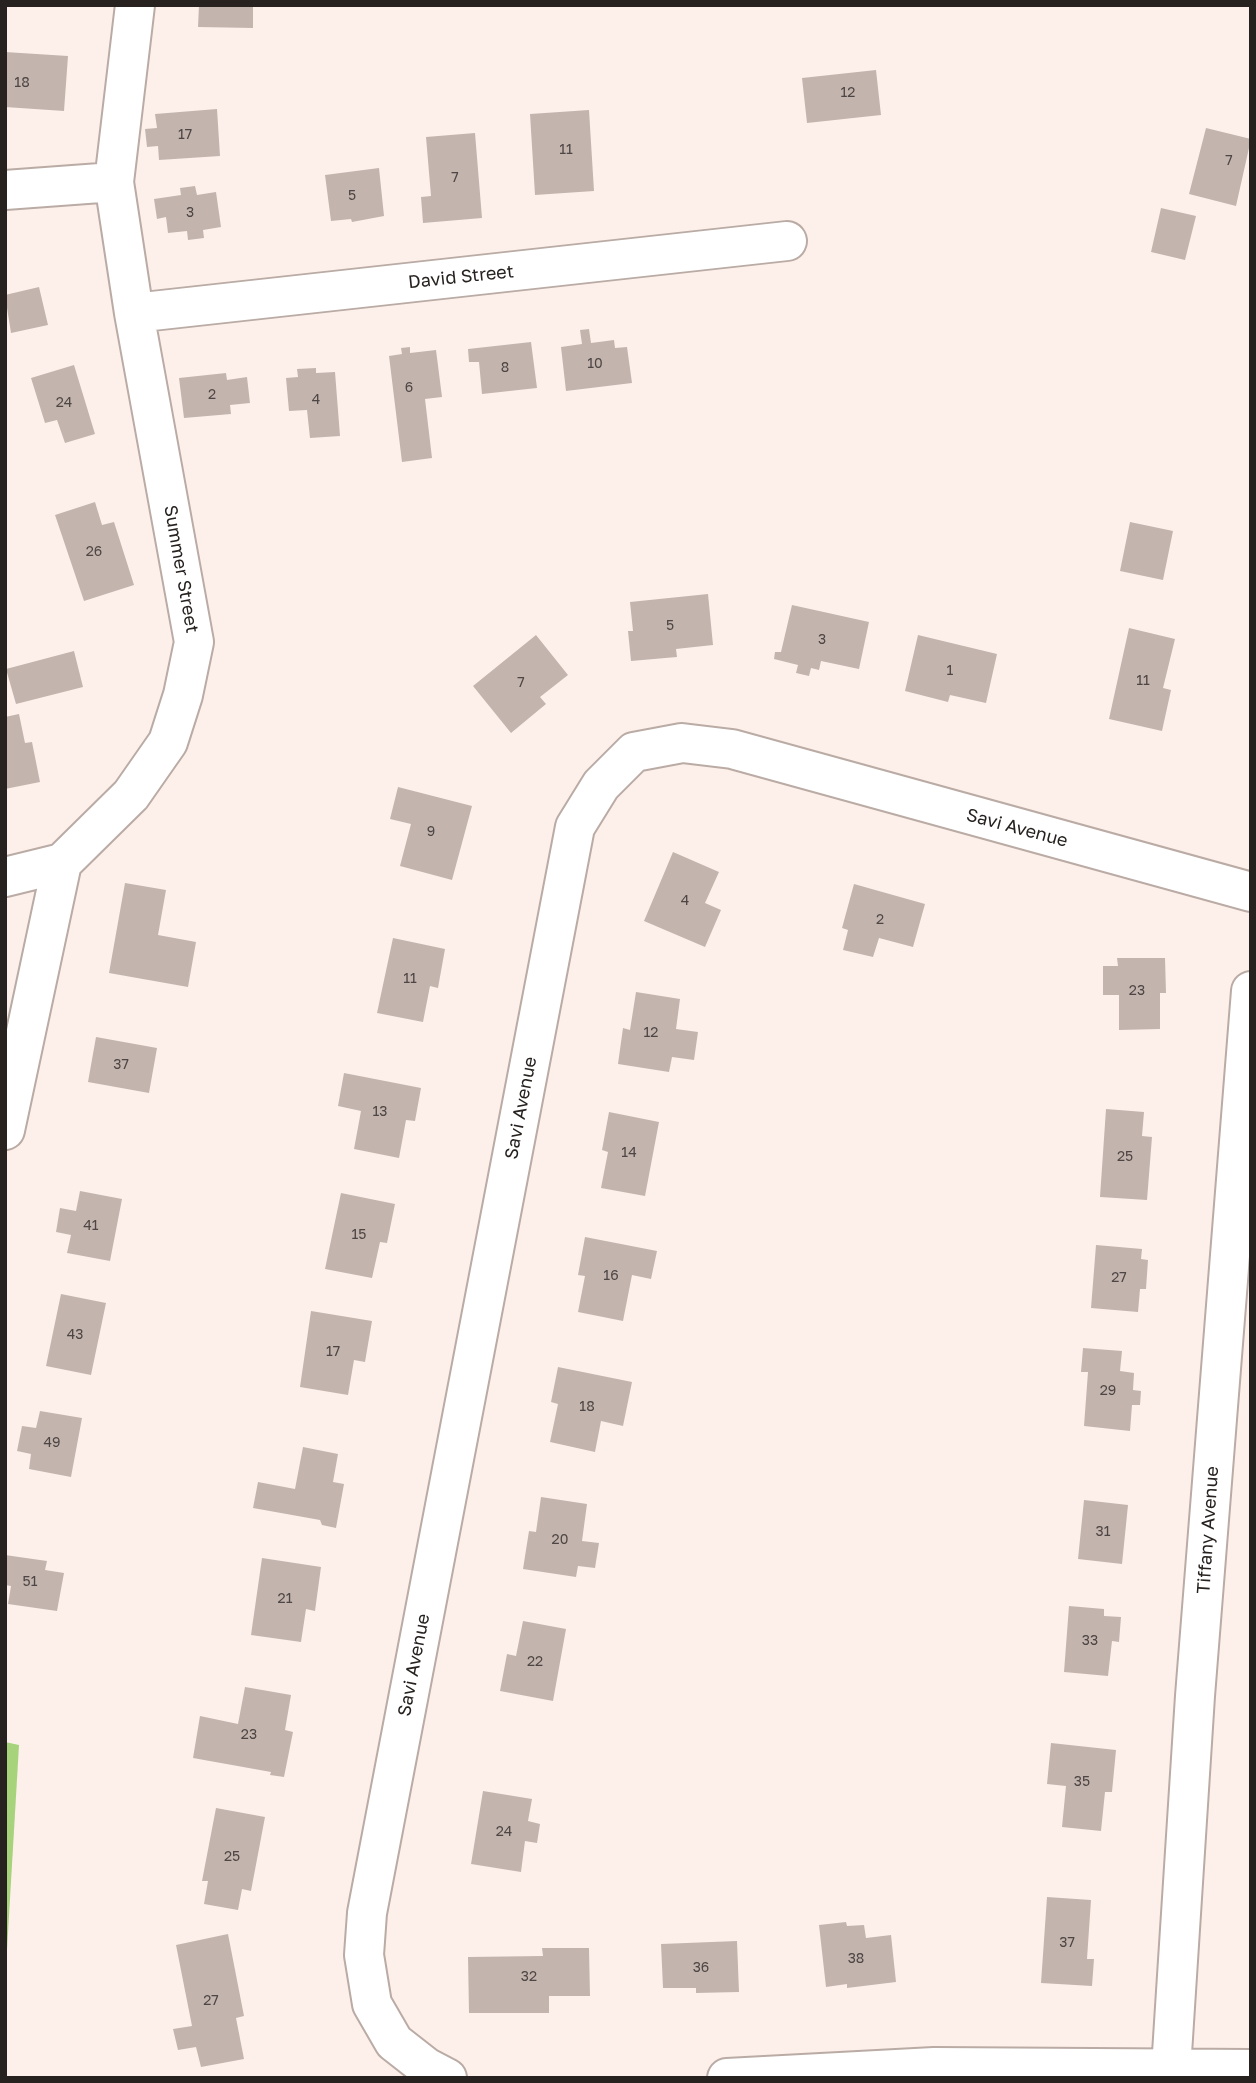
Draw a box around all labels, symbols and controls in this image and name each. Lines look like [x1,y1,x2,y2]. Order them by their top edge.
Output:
house number: 18 [14,75,30,91]
house number: 12 [841,85,855,101]
house number: 17 [178,127,192,143]
house number: 11 [559,142,573,158]
house number: 7 [1225,153,1233,169]
house number: 7 [451,170,459,186]
house number: 5 [348,188,356,204]
house number: 3 [186,205,194,221]
street label: David Street [407,261,515,293]
house number: 10 [587,356,603,372]
house number: 8 [501,360,509,376]
house number: 6 [405,380,413,396]
house number: 2 [208,387,216,403]
house number: 4 [312,392,320,408]
house number: 24 [56,395,72,411]
street label: Summer Street [159,503,203,635]
house number: 26 [86,544,102,560]
house number: 5 [666,618,674,634]
house number: 3 [818,632,826,648]
house number: 1 [947,663,953,679]
house number: 11 [1136,673,1150,689]
house number: 7 [517,675,525,691]
street label: Savi Avenue [964,804,1070,852]
house number: 9 [427,824,435,840]
house number: 4 [681,893,689,909]
house number: 2 [876,912,884,928]
house number: 11 [403,971,417,987]
house number: 23 [1129,983,1145,999]
house number: 12 [644,1025,658,1041]
street label: Savi Avenue [500,1055,542,1161]
house number: 37 [113,1057,129,1073]
house number: 13 [373,1104,387,1120]
house number: 14 [621,1145,637,1161]
house number: 25 [1117,1149,1133,1165]
house number: 41 [83,1218,99,1234]
house number: 15 [352,1227,366,1243]
house number: 16 [603,1268,619,1284]
house number: 27 [1111,1270,1127,1286]
house number: 43 [67,1327,83,1343]
house number: 17 [326,1344,340,1360]
house number: 29 [1100,1383,1116,1399]
house number: 18 [579,1399,595,1415]
house number: 49 [43,1435,61,1451]
street label: Tiffany Avenue [1193,1465,1223,1595]
house number: 31 [1096,1524,1110,1540]
house number: 20 [552,1532,568,1548]
house number: 51 [23,1574,37,1590]
house number: 21 [278,1591,292,1607]
street label: Savi Avenue [393,1612,435,1718]
house number: 33 [1082,1633,1098,1649]
house number: 22 [527,1654,543,1670]
house number: 23 [241,1727,257,1743]
house number: 35 [1074,1774,1090,1790]
house number: 24 [496,1824,512,1840]
house number: 25 [224,1849,240,1865]
house number: 37 [1059,1935,1075,1951]
house number: 38 [848,1951,864,1967]
house number: 36 [693,1960,709,1976]
house number: 32 [521,1969,537,1985]
house number: 27 [203,1993,219,2009]

